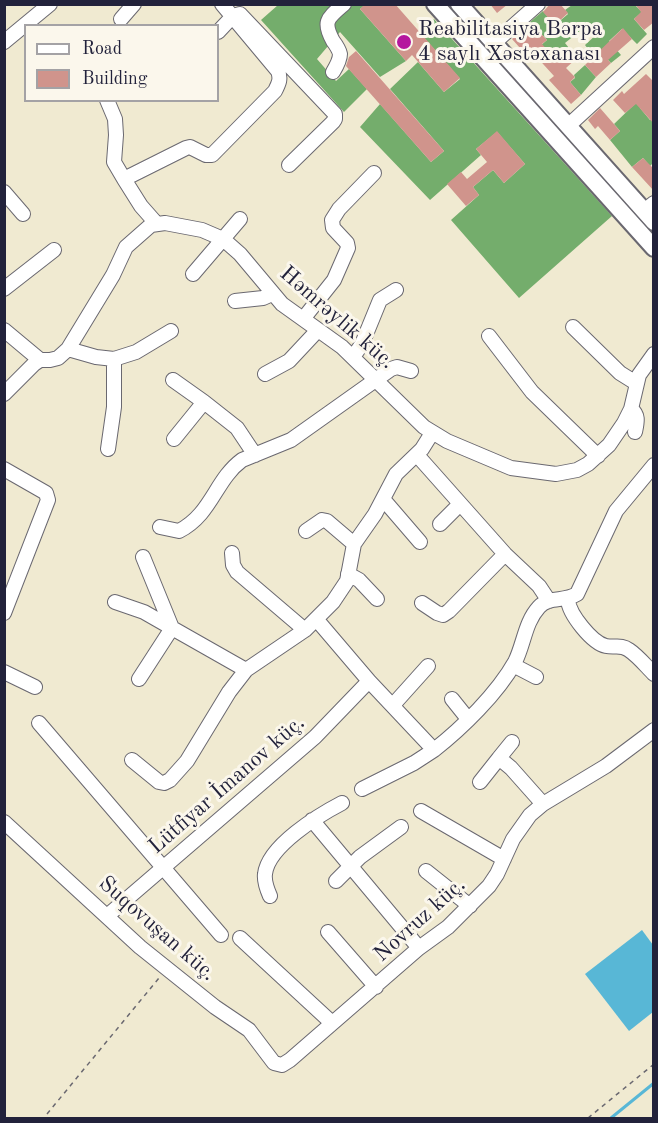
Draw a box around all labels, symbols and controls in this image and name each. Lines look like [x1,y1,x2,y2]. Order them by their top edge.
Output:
place label: Reabilitasiya Bәrpa 4 saylı Xəstəxanası [418,16,602,68]
legend [24,24,219,102]
marker: Reabilitasiya Bәrpa 4 saylı Xəstəxanası [395,33,413,51]
text: Road [82,40,122,58]
text: Building [82,70,147,88]
street label: Həmrəylik küç. [274,261,400,375]
street label: Lütfiyar İmanov küç. [143,710,311,860]
street label: Suqovuşan küç. [93,871,221,987]
street label: Novruz küç. [369,872,471,968]

